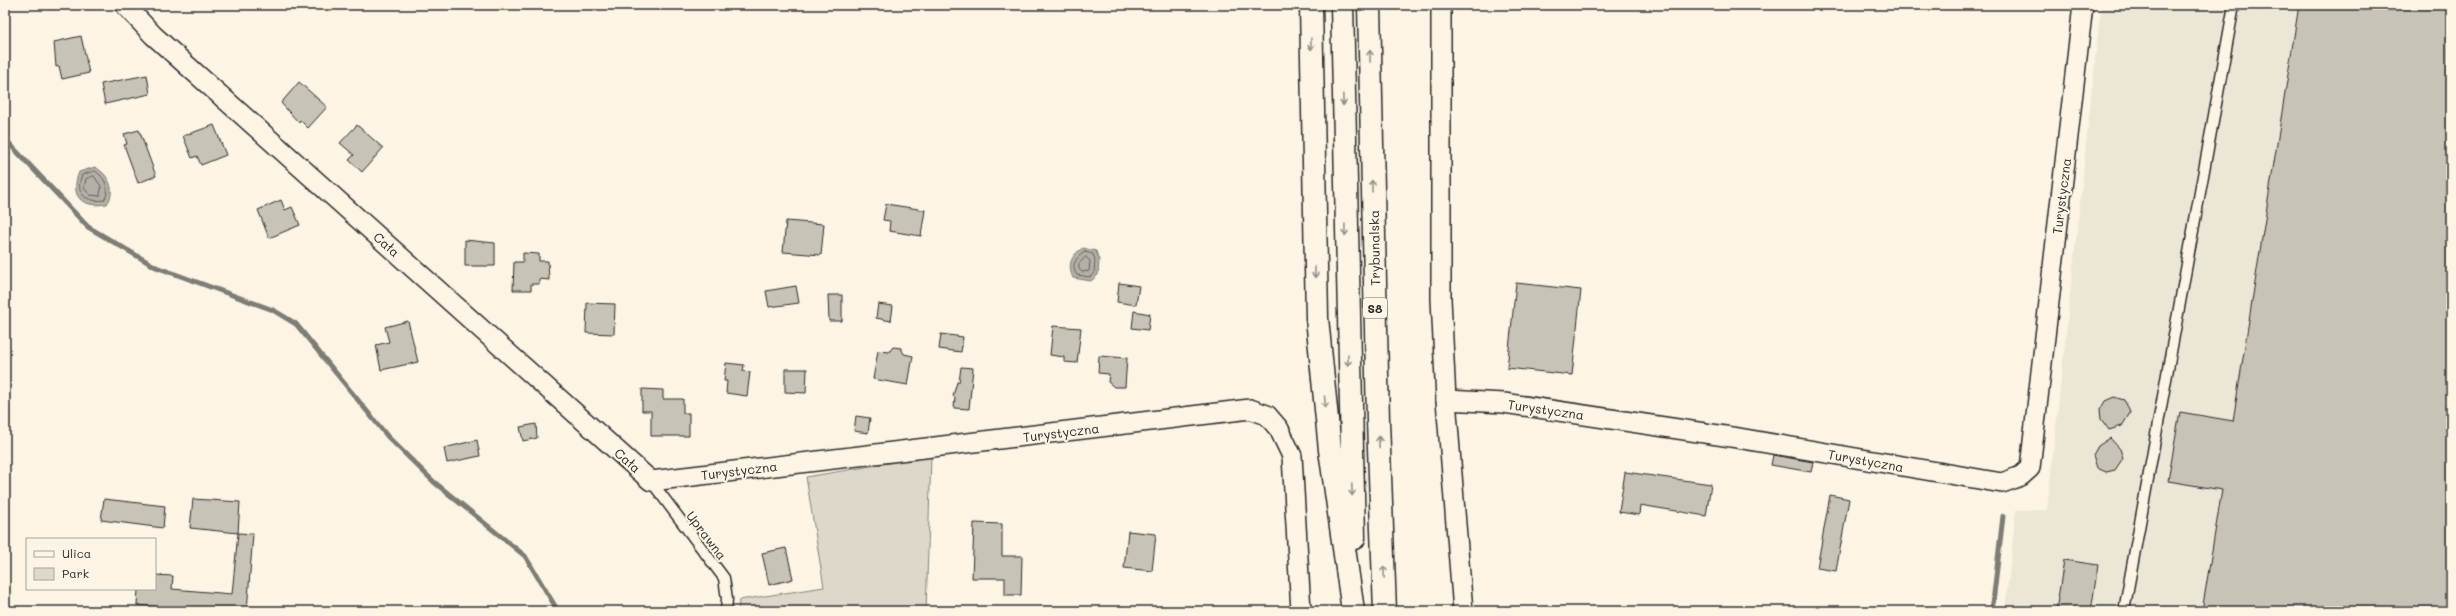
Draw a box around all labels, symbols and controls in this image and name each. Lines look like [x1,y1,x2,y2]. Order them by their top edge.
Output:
one-way arrow [1307,37,1315,50]
one-way arrow [1366,50,1374,63]
one-way arrow [1339,93,1347,106]
street label: Turystyczna [2048,157,2074,235]
one-way arrow [1368,180,1376,193]
street label: Trybunalska [1365,210,1383,286]
one-way arrow [1341,223,1349,236]
street label: Cała [370,228,404,260]
one-way arrow [1311,265,1319,278]
road number: S8 [1363,298,1387,318]
one-way arrow [1345,353,1352,366]
one-way arrow [1321,395,1329,408]
street label: Turystyczna [1507,395,1585,423]
street label: Turystyczna [1022,419,1100,445]
one-way arrow [1375,436,1383,449]
street label: Cała [611,444,645,476]
street label: Turystyczna [1827,445,1905,475]
street label: Turystyczna [700,457,778,483]
one-way arrow [1349,483,1356,496]
street label: Uprawna [683,507,731,563]
legend [26,538,156,590]
text: Ulica [62,545,91,561]
text: Park [62,565,89,581]
one-way arrow [1380,566,1388,579]

